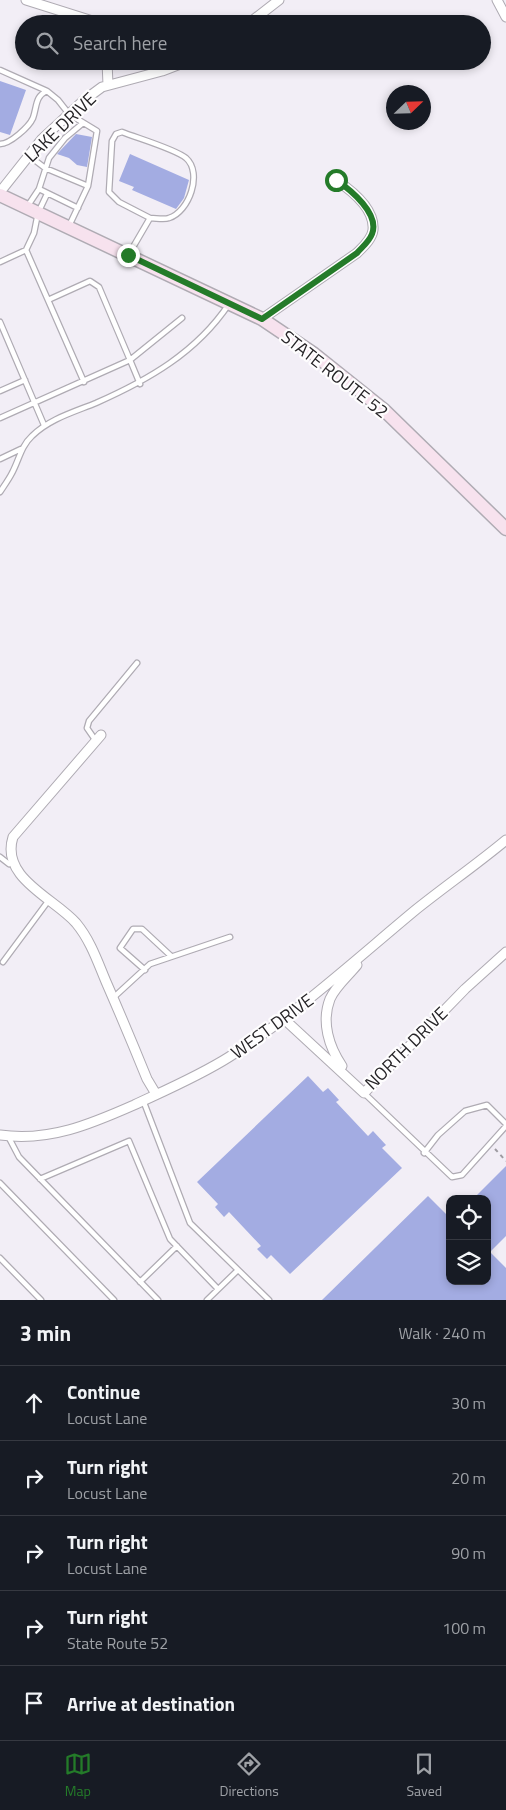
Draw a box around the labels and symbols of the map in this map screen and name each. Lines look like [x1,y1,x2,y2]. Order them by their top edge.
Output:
north arrow [386,85,431,130]
street label: LAKE DRIVE [18,86,102,168]
route start [325,169,348,192]
route end [117,244,140,267]
street label: STATE ROUTE 52 [276,323,394,425]
street label: WEST DRIVE [225,987,319,1065]
street label: NORTH DRIVE [358,1000,454,1096]

